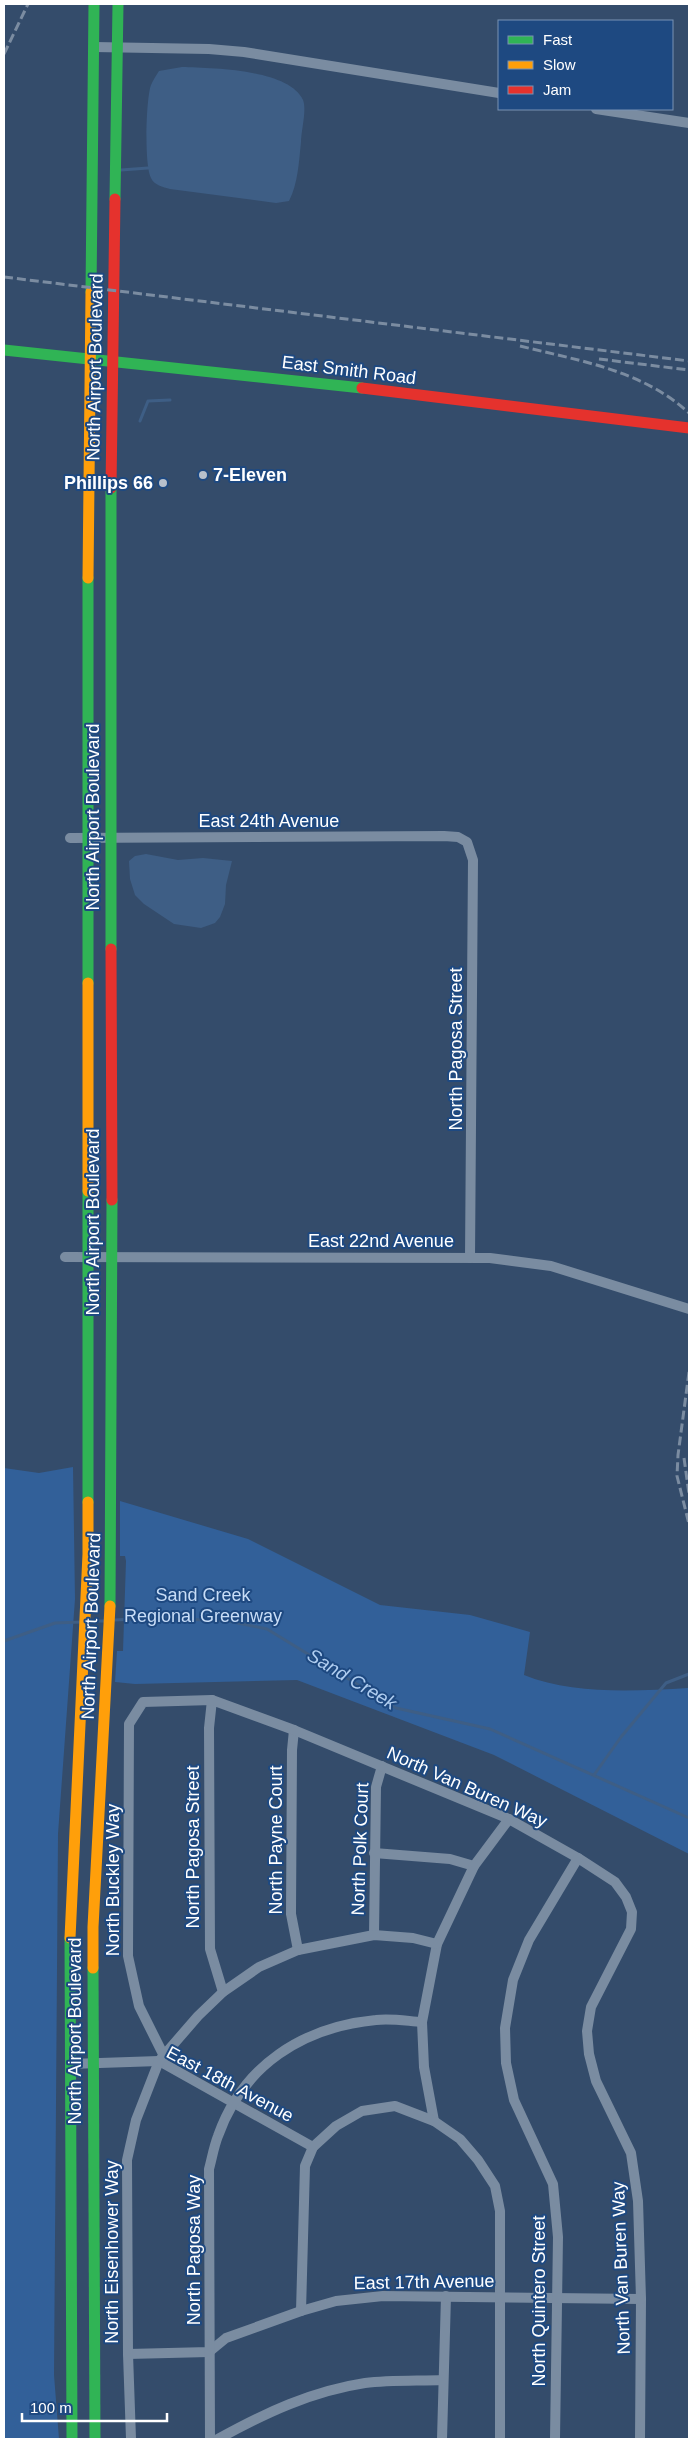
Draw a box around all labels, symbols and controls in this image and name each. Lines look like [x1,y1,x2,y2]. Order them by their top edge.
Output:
legend [498,20,673,110]
text: Fast [543,31,573,48]
text: Slow [543,56,576,73]
text: Jam [543,81,571,98]
street label: North Airport Boulevard [83,273,107,461]
street label: East Smith Road [281,352,417,388]
place label: 7-Eleven [213,465,287,485]
marker: 7-Eleven [197,469,209,481]
place label: Phillips 66 [64,473,153,493]
marker: Phillips 66 [157,477,169,489]
street label: North Airport Boulevard [83,723,103,911]
street label: East 24th Avenue [199,811,339,831]
street label: North Pagosa Street [446,967,466,1131]
street label: North Airport Boulevard [83,1128,103,1316]
street label: East 22nd Avenue [308,1231,454,1251]
street label: North Airport Boulevard [78,1532,104,1720]
park label: Sand Creek Regional Greenway [124,1585,282,1626]
water label: Sand Creek [304,1644,402,1715]
street label: North Van Buren Way [384,1743,550,1831]
street label: North Pagosa Street [183,1765,203,1929]
street label: North Payne Court [266,1765,286,1915]
street label: North Polk Court [348,1782,372,1916]
street label: North Buckley Way [103,1804,123,1956]
street label: North Airport Boulevard [65,1937,85,2125]
street label: East 18th Avenue [163,2042,297,2126]
street label: North Eisenhower Way [102,2160,122,2344]
street label: North Pagosa Way [184,2175,204,2325]
street label: North Van Buren Way [608,2181,634,2355]
street label: North Quintero Street [529,2215,549,2387]
street label: East 17th Avenue [353,2271,495,2293]
scale bar [22,2390,168,2422]
text: 100 m [30,2399,72,2416]

